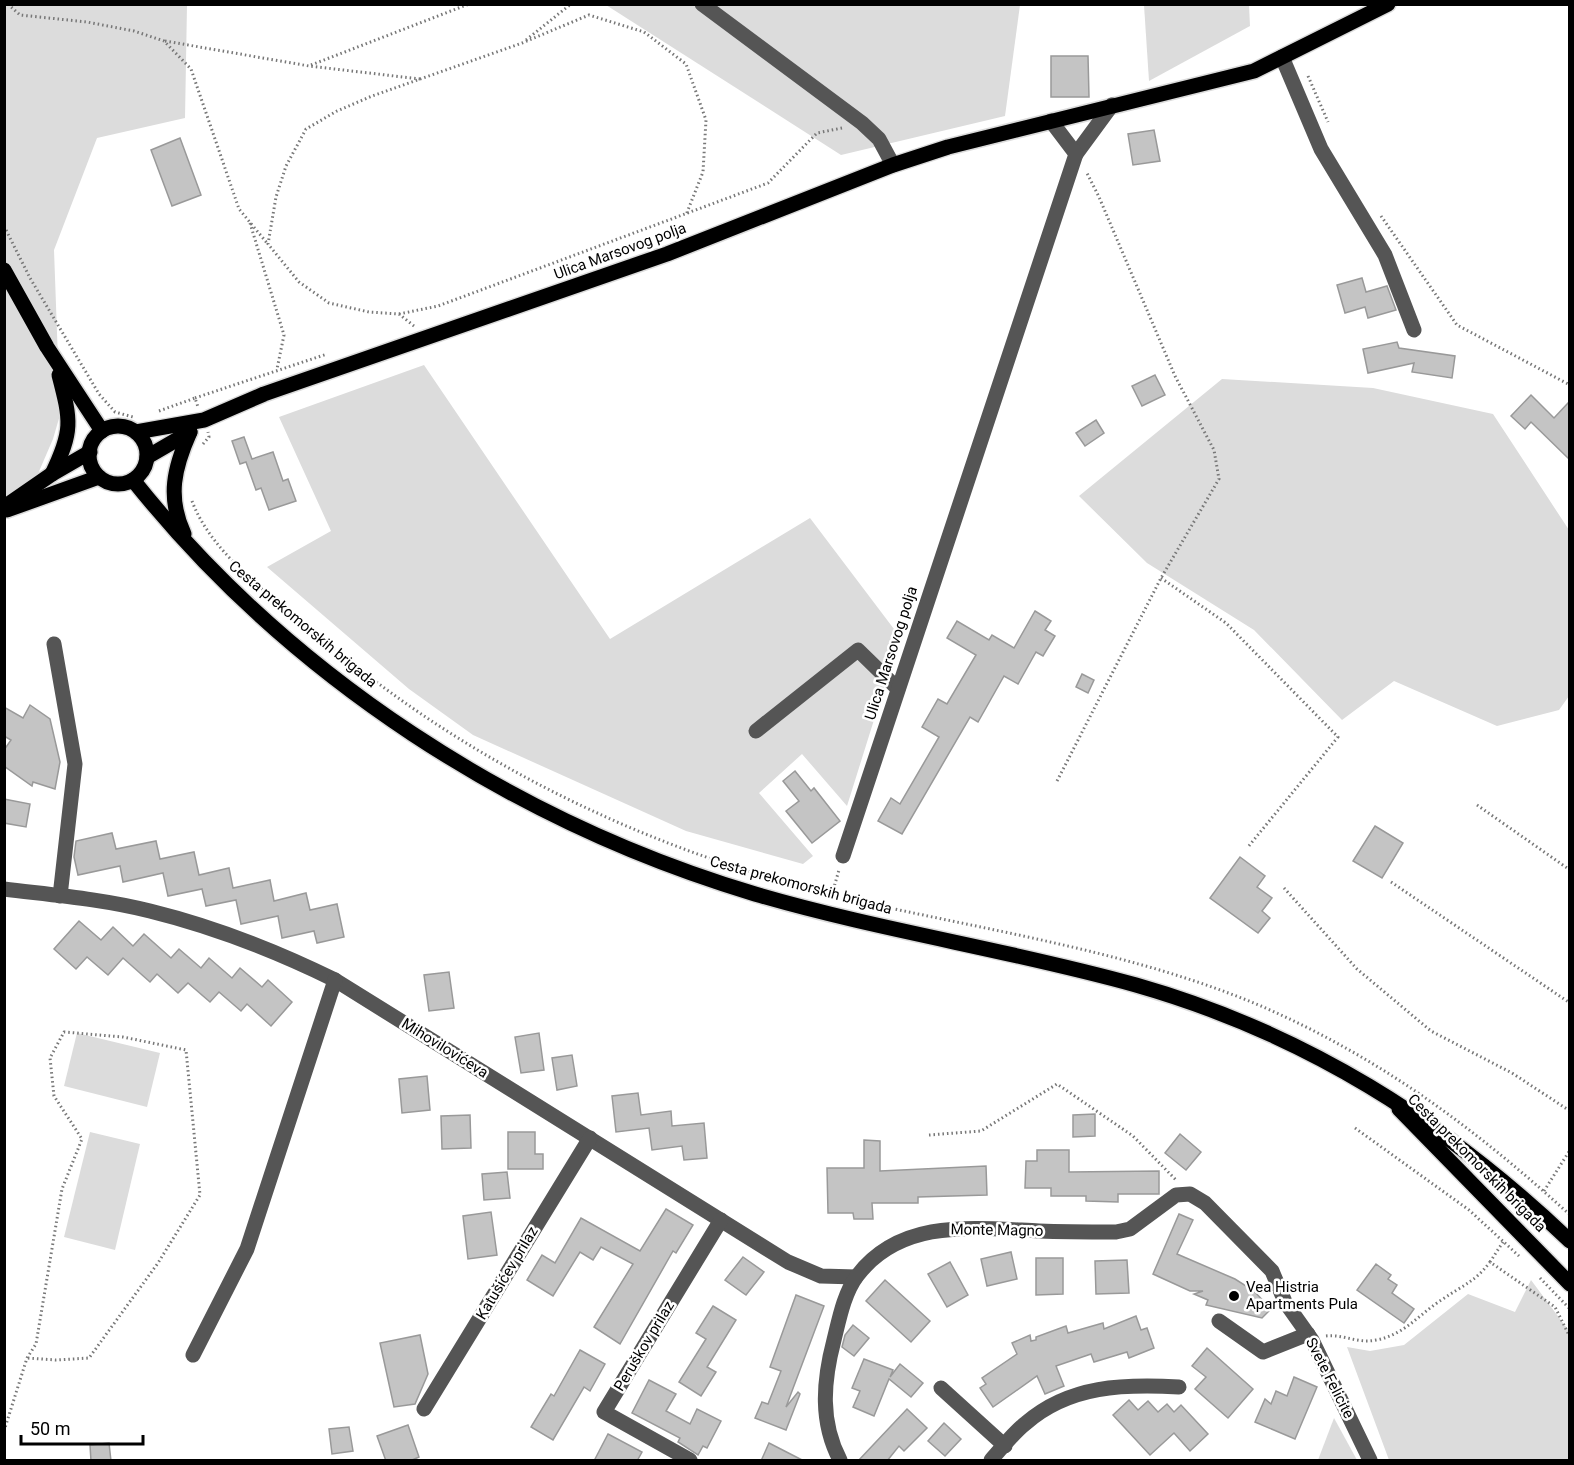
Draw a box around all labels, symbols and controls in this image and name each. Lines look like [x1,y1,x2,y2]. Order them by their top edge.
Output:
street label: Ulica Marsovog polja [551,219,689,283]
street label: Cesta prekomorskih brigada [225,557,381,691]
street label: Ulica Marsovog polja [861,584,921,722]
street label: Cesta prekomorskih brigada [708,852,894,918]
street label: Mihovilovićeva [399,1014,491,1082]
street label: Cesta prekomorskih brigada [1404,1090,1550,1236]
street label: Monte Magno [950,1220,1044,1240]
street label: Katušićev prilaz [472,1223,542,1323]
place label: Vea Histria Apartments Pula [1246,1278,1358,1313]
marker: Vea Histria Apartments Pula [1227,1289,1241,1303]
street label: Peruškov prilaz [610,1298,678,1394]
street label: Svete Felicite [1302,1335,1358,1421]
scale bar [21,1408,142,1446]
text: 50 m [30,1418,70,1439]

